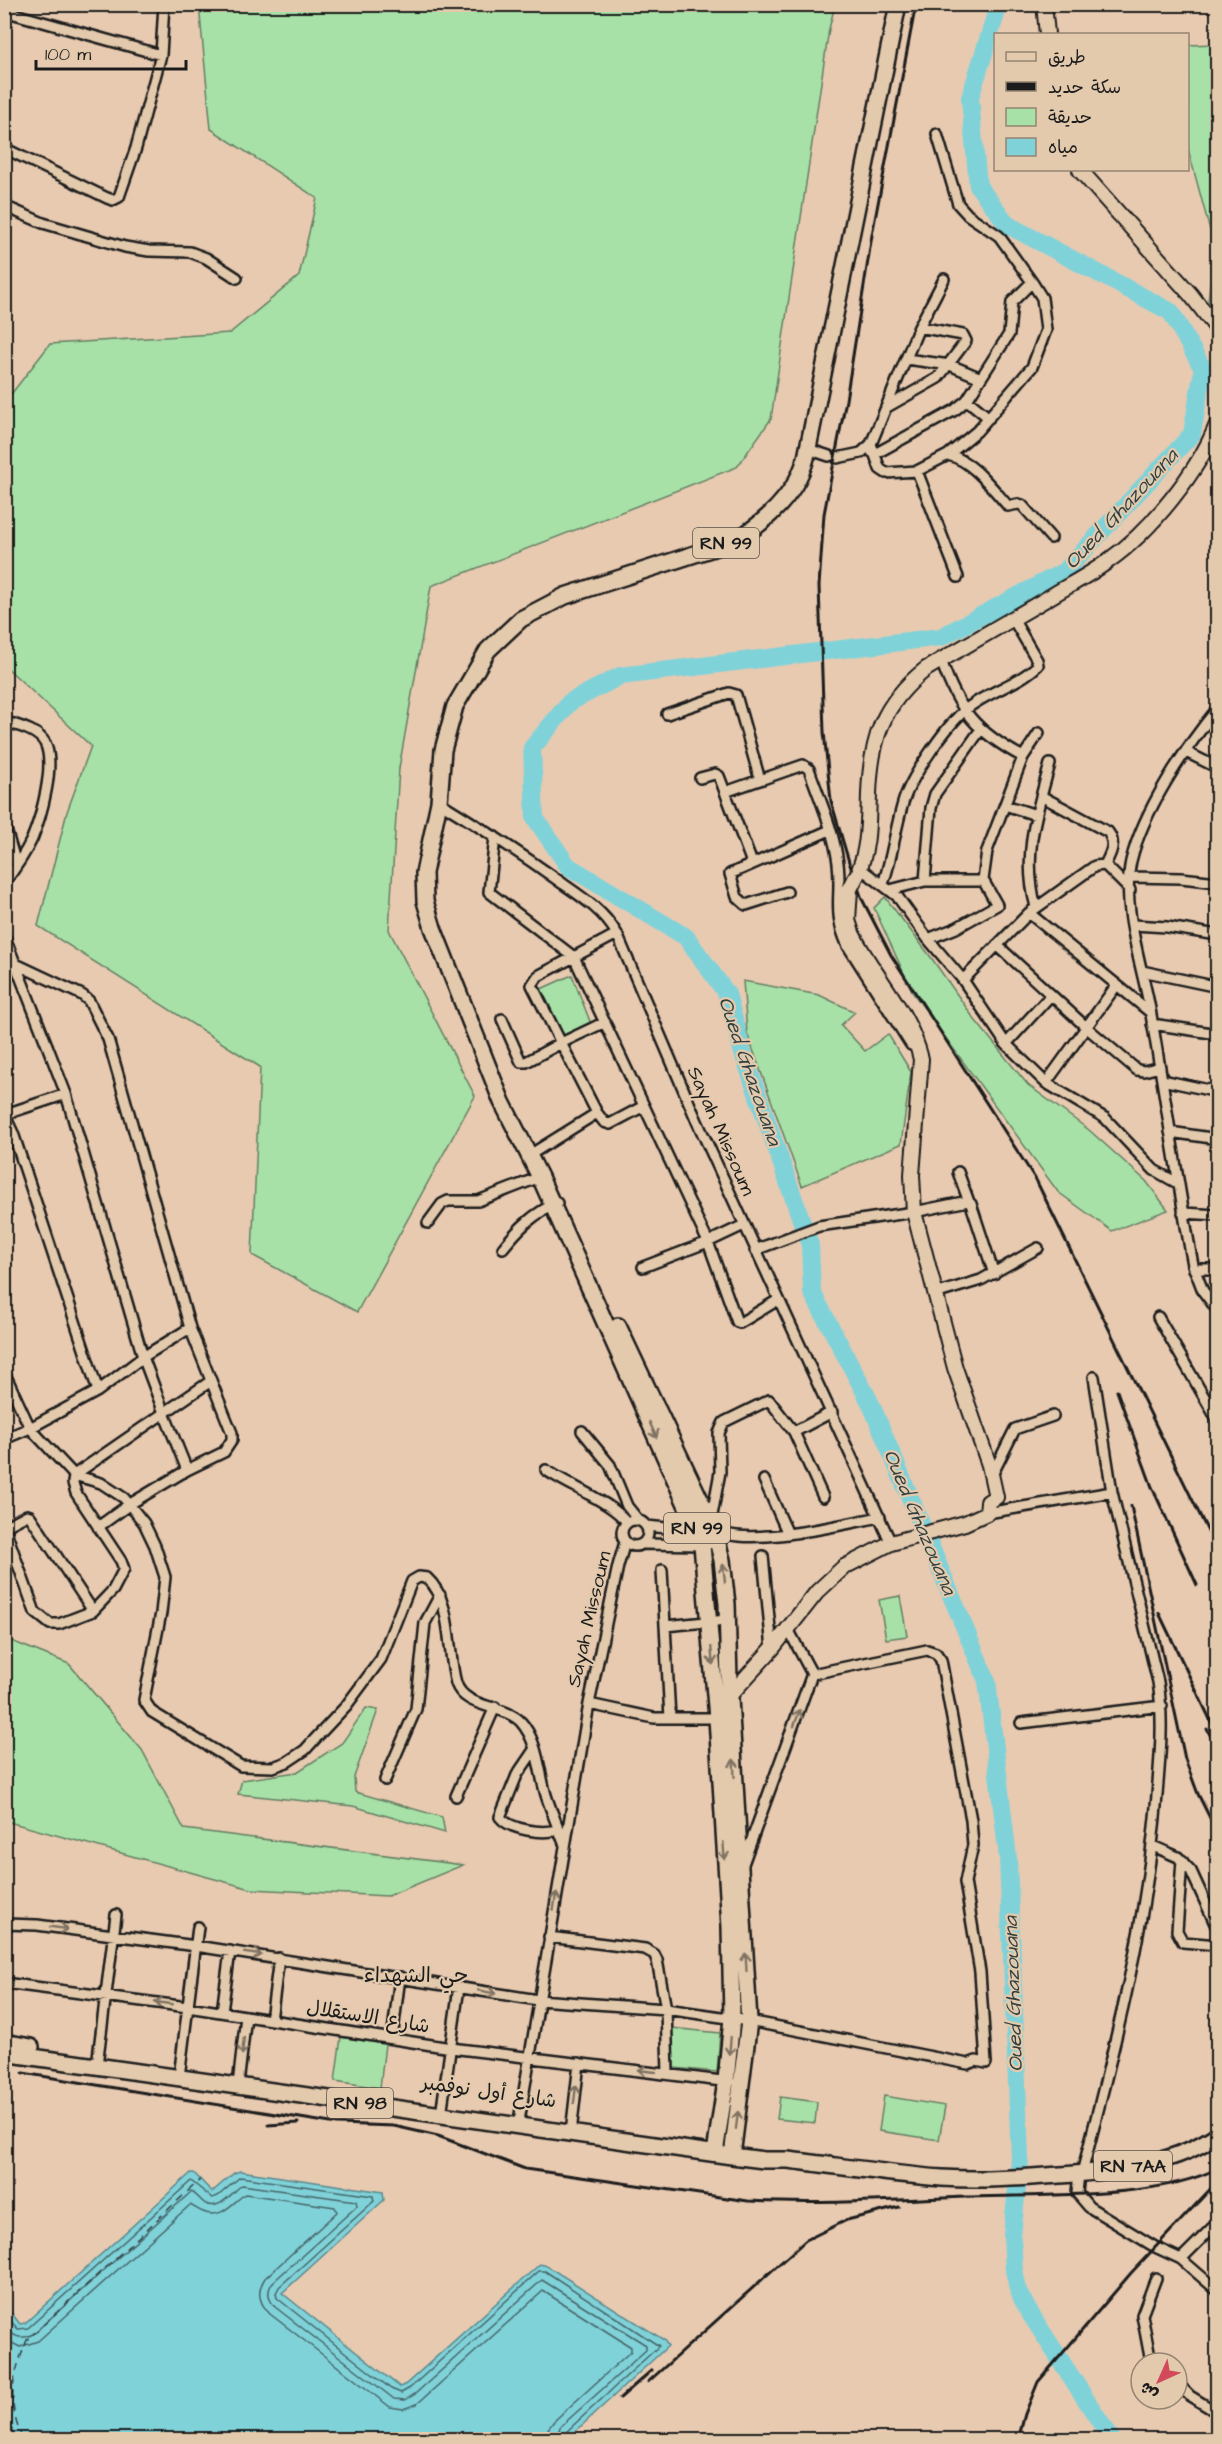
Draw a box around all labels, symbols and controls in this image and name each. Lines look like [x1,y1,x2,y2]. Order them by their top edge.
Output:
scale bar [36,33,186,71]
legend [994,33,1189,171]
text: 100 m [45,42,91,67]
text: طريق [1048,45,1086,70]
text: سكة حديد [1048,75,1121,100]
text: حديقة [1048,105,1092,130]
text: مياه [1048,135,1078,160]
water label: Oued Ghazouana [1057,441,1186,576]
road number: RN 99 [693,528,759,558]
water label: Oued Ghazouana [711,993,789,1151]
street label: Sayah Missoum [679,1062,762,1201]
one-way arrow [648,1420,659,1439]
water label: Oued Ghazouana [876,1445,964,1601]
road number: RN 99 [664,1513,730,1543]
street label: Sayah Missoum [560,1548,619,1690]
one-way arrow [718,1564,729,1584]
one-way arrow [707,1646,718,1666]
one-way arrow [792,1709,803,1728]
one-way arrow [729,1758,740,1778]
one-way arrow [719,1840,730,1860]
one-way arrow [549,1892,560,1911]
water label: Oued Ghazouana [996,1914,1030,2072]
one-way arrow [49,1923,69,1934]
one-way arrow [243,1949,263,1960]
one-way arrow [740,1953,751,1973]
district label: حي الشهداء [364,1961,468,1994]
one-way arrow [477,1987,497,1998]
street label: شارع الاستقلال [304,1993,432,2041]
one-way arrow [154,1998,174,2009]
one-way arrow [724,2035,735,2055]
one-way arrow [237,2036,248,2056]
one-way arrow [638,2065,658,2076]
street label: شارع أول نوفمبر [418,2068,558,2115]
one-way arrow [570,2084,581,2104]
road number: RN 98 [327,2088,393,2118]
one-way arrow [732,2110,743,2130]
road number: RN 7AA [1094,2151,1172,2181]
north arrow [1129,2351,1189,2411]
text: ش [1135,2377,1163,2405]

